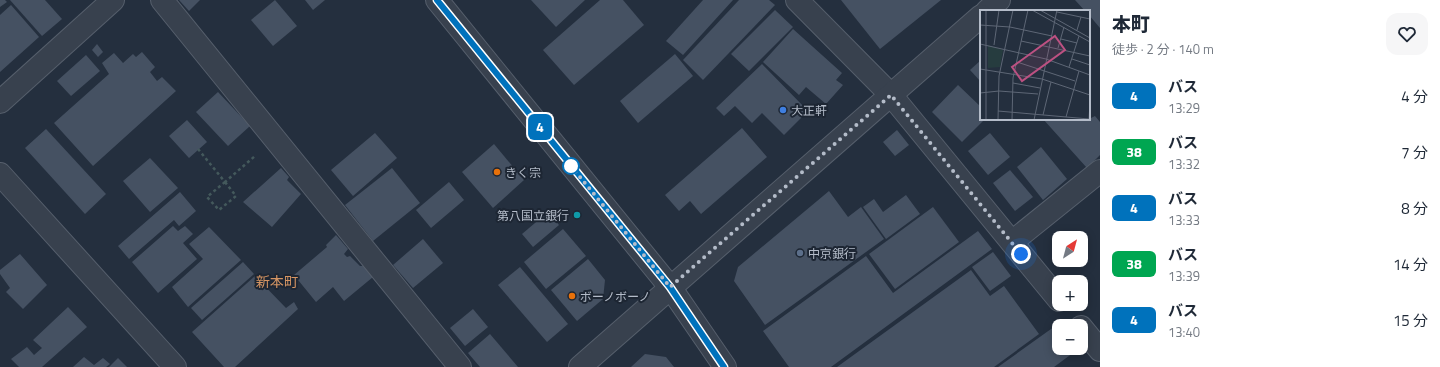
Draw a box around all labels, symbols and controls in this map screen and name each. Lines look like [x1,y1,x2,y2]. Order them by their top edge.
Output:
text: 本町 [1112,9,1150,38]
inset map [980,10,1090,120]
button: heart [1386,13,1428,55]
text: 徒歩 · 2 分 · 140 m [1112,39,1214,59]
text: バス [1168,75,1198,98]
text: 4 [1130,85,1138,106]
text: 4 分 [1401,85,1428,108]
text: 13:29 [1168,98,1200,118]
place label: 大正軒 [791,101,827,120]
marker: 大正軒 [778,105,788,115]
line badge: 4 [527,114,553,140]
text: 4 [536,116,544,137]
text: バス [1168,131,1198,154]
text: 38 [1126,141,1142,162]
text: 7 分 [1401,141,1428,164]
text: 13:32 [1168,154,1200,174]
unlabelled marker [562,157,580,175]
place label: きく宗 [505,163,541,182]
marker: きく宗 [492,167,502,177]
text: バス [1168,187,1198,210]
text: 4 [1130,197,1138,218]
text: 8 分 [1401,197,1428,220]
place label: 第八国立銀行 [497,206,569,225]
marker: 第八国立銀行 [572,210,582,220]
text: 13:33 [1168,210,1200,230]
north arrow [1052,231,1088,267]
map controls [1052,231,1088,355]
text: バス [1168,243,1198,266]
place label: 中京銀行 [808,244,856,263]
your location [1011,244,1031,264]
marker: 中京銀行 [795,248,805,258]
text: 38 [1126,253,1142,274]
text: 14 分 [1393,253,1428,276]
text: 13:39 [1168,266,1200,286]
district label: 新本町 [256,271,298,292]
button: + [1052,275,1088,311]
place label: ボーノボーノ [580,287,651,306]
marker: ボーノボーノ [567,291,577,301]
text: バス [1168,299,1198,322]
text: 4 [1130,309,1138,330]
text: 15 分 [1393,309,1428,332]
button: − [1052,319,1088,355]
text: 13:40 [1168,322,1200,342]

